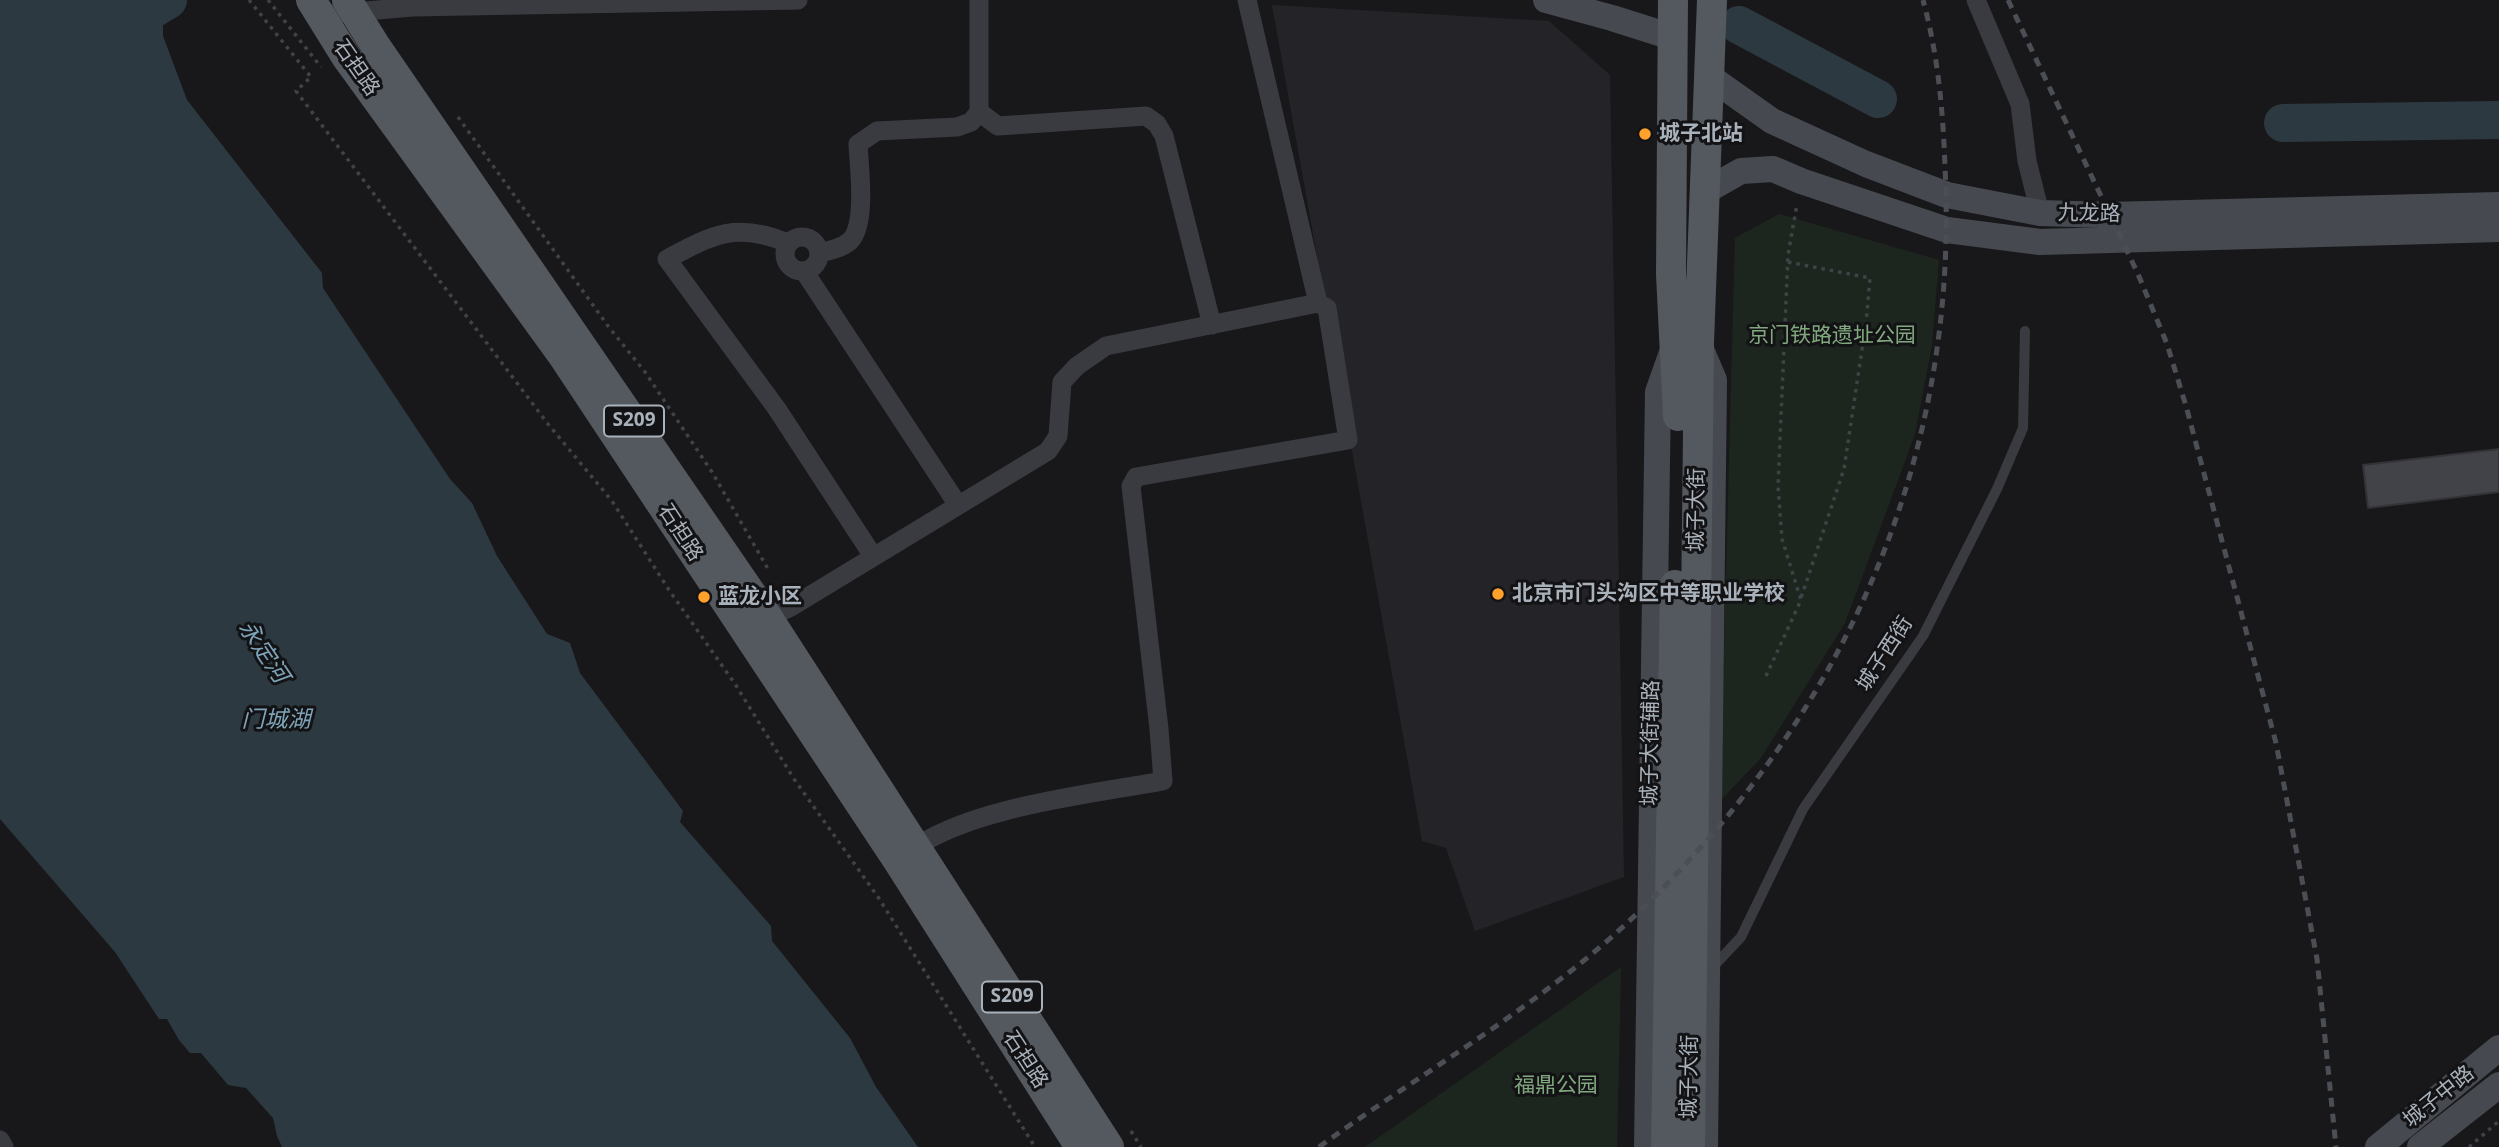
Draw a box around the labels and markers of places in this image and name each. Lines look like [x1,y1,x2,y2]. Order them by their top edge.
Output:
place label: 城子北站 [1659,121,1743,147]
marker: 城子北站 [1637,126,1653,142]
place label: 北京市门头沟区中等职业学校 [1512,581,1785,607]
place label: 蓝龙小区 [718,584,802,610]
marker: 北京市门头沟区中等职业学校 [1490,586,1506,602]
marker: 蓝龙小区 [696,589,712,605]

